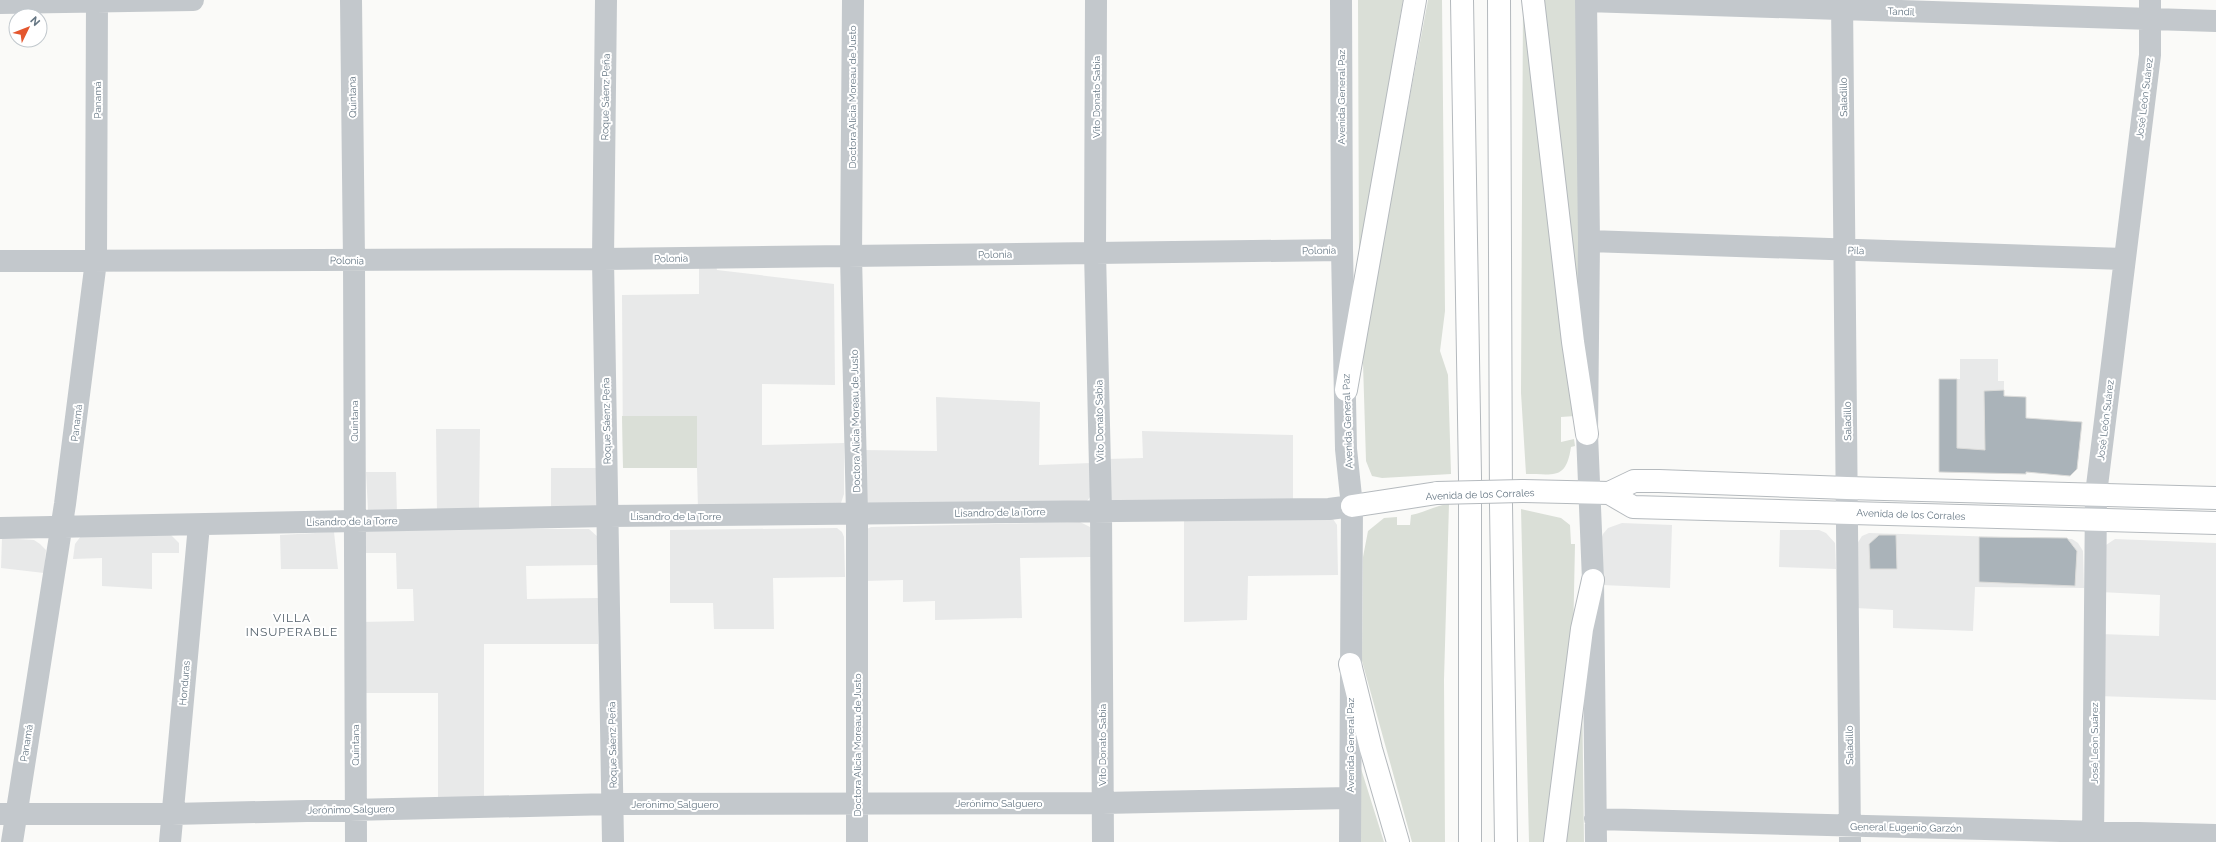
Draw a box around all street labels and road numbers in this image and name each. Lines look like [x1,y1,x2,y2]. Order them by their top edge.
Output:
street label: Tandil [1887,6,1915,17]
street label: Doctora Alicia Moreau de Justo [847,25,858,169]
street label: Avenida General Paz [1336,50,1347,144]
street label: Roque Sáenz Peña [599,54,612,141]
street label: Vito Donato Sabia [1091,56,1102,138]
street label: José León Suárez [2134,57,2155,139]
street label: Quintana [347,76,358,118]
street label: Saladillo [1838,77,1849,117]
street label: Panamá [92,81,103,119]
street label: Polonia [1302,245,1336,256]
street label: Pila [1848,245,1864,256]
street label: Polonia [978,249,1012,260]
street label: Polonia [654,253,688,264]
street label: Polonia [330,255,364,266]
street label: Doctora Alicia Moreau de Justo [849,349,862,493]
street label: Avenida General Paz [1340,373,1355,469]
street label: Roque Sáenz Peña [600,377,613,464]
street label: José León Suárez [2095,379,2116,461]
street label: Vito Donato Sabia [1093,380,1106,462]
street label: Quintana [349,400,360,442]
street label: Saladillo [1842,401,1853,441]
street label: Panamá [69,404,84,442]
street label: Avenida de los Corrales [1425,487,1535,502]
street label: Lisandro de la Torre [954,506,1046,519]
street label: Avenida de los Corrales [1856,507,1966,522]
street label: Lisandro de la Torre [631,511,722,522]
street label: Lisandro de la Torre [306,515,398,528]
street label: Honduras [177,660,192,706]
street label: Doctora Alicia Moreau de Justo [852,673,863,817]
street label: Avenida General Paz [1345,698,1356,792]
street label: Roque Sáenz Peña [606,701,619,788]
street label: José León Suárez [2089,702,2100,784]
street label: Vito Donato Sabia [1097,704,1108,786]
street label: Panamá [18,724,35,762]
street label: Quintana [350,724,361,766]
street label: Saladillo [1844,725,1855,765]
street label: Jerónimo Salguero [955,798,1043,809]
street label: Jerónimo Salguero [631,799,719,810]
street label: Jerónimo Salguero [307,803,395,816]
street label: General Eugenio Garzón [1850,821,1962,834]

